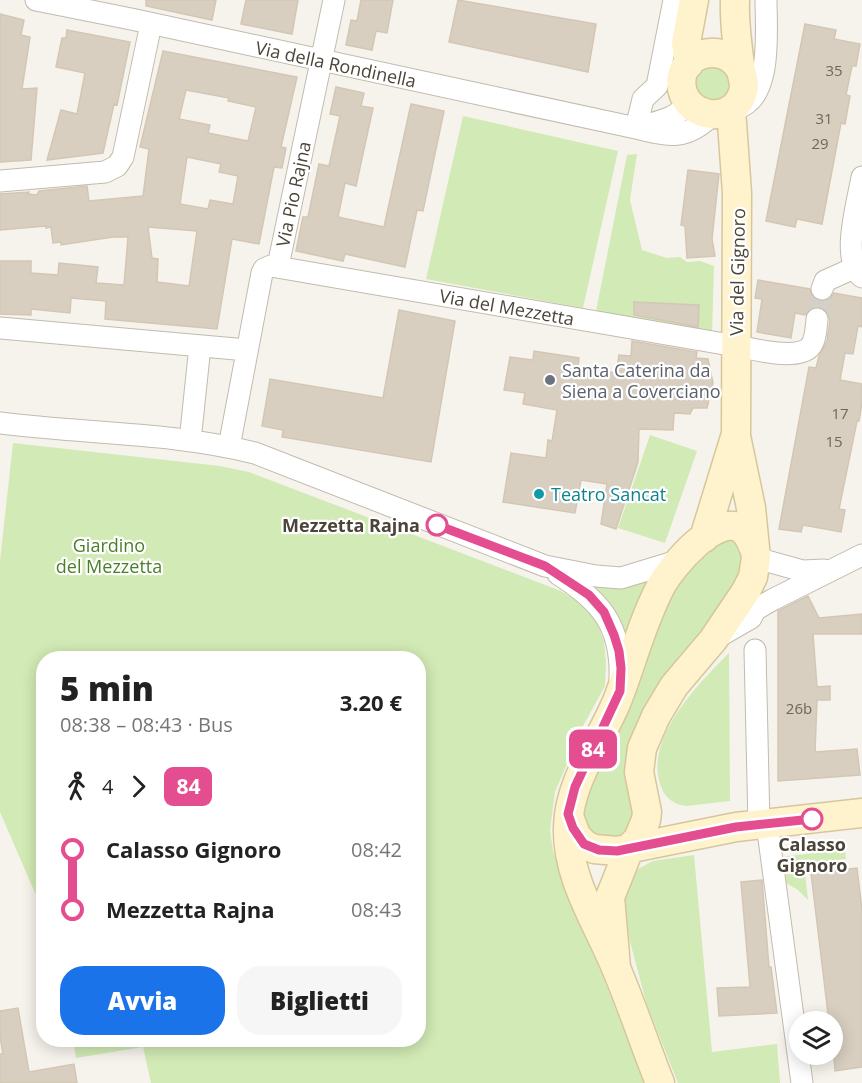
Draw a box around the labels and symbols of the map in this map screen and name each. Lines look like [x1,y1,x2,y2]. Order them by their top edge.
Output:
street label: Via della Rondinella [253,35,419,93]
house number: 35 [825,60,843,80]
house number: 31 [815,108,833,128]
house number: 29 [811,133,829,153]
street label: Via Pio Rajna [270,139,316,249]
street label: Via del Gignoro [724,208,750,336]
street label: Via del Mezzetta [438,283,576,331]
place label: Santa Caterina da Siena a Coverciano [562,358,721,403]
marker: Santa Caterina da Siena a Coverciano [543,373,557,387]
house number: 17 [831,403,849,423]
house number: 15 [825,431,843,451]
place label: Teatro Sancat [551,482,666,506]
marker: Teatro Sancat [532,487,546,501]
place label: Mezzetta Rajna [282,513,420,537]
marker: Mezzetta Rajna [426,514,448,536]
park label: Giardino del Mezzetta [56,533,162,578]
house number: 26b [786,698,812,718]
line badge: 84 [566,730,620,768]
marker: Calasso Gignoro [801,808,823,830]
place label: Calasso Gignoro [777,832,848,877]

